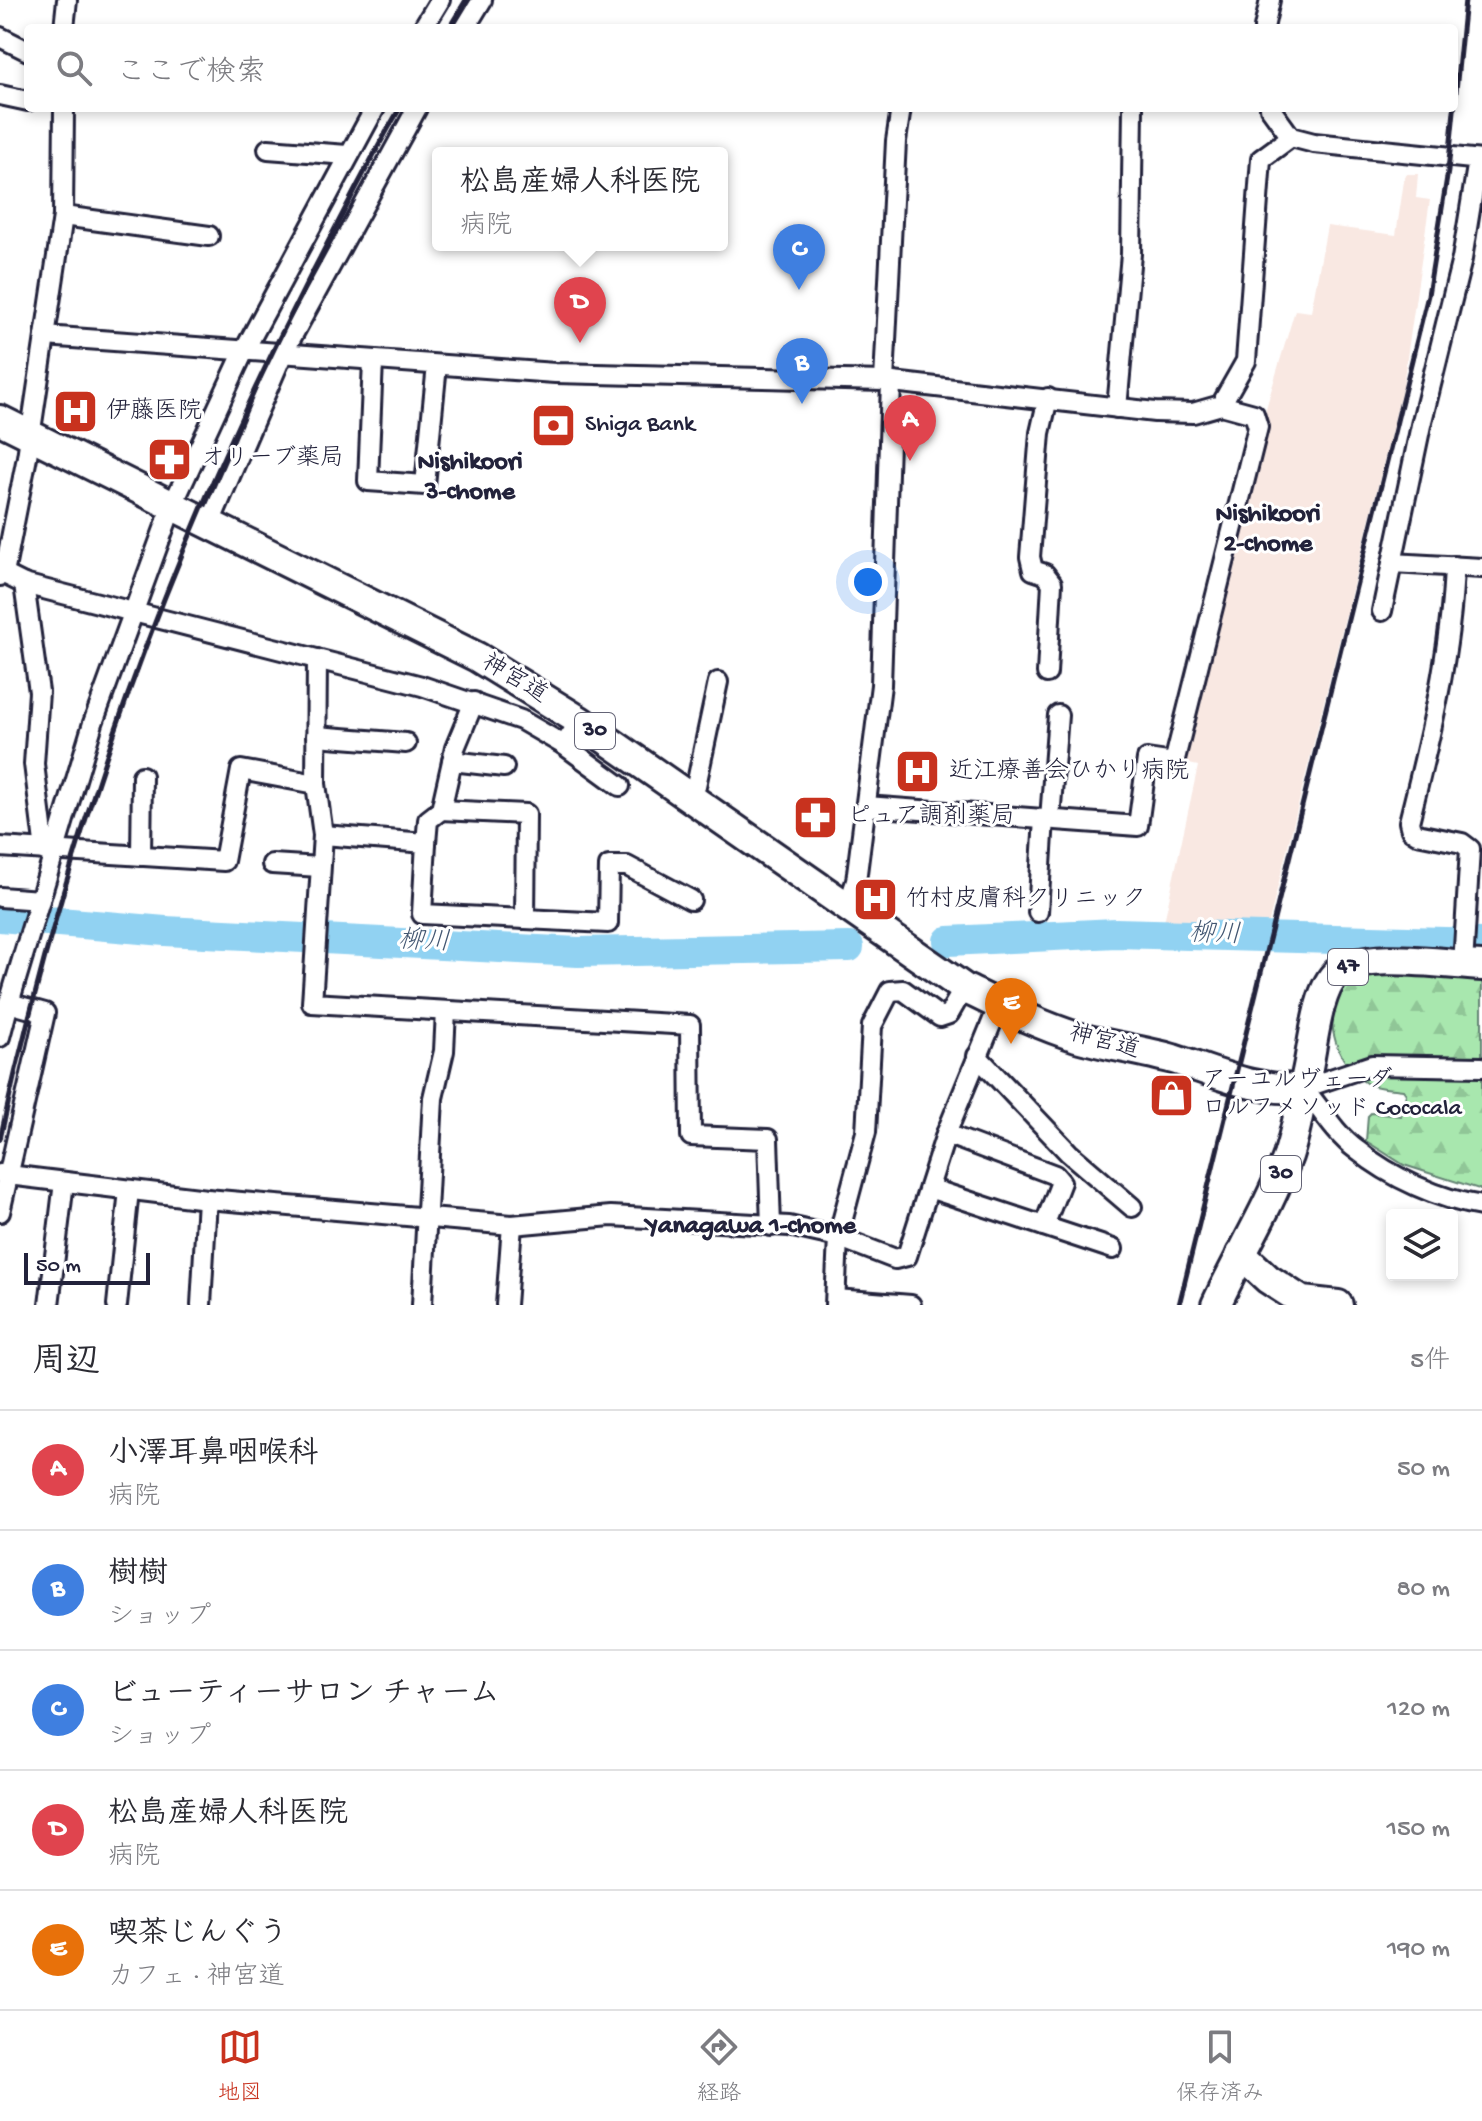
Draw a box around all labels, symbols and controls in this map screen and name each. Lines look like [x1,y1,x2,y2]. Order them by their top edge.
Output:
search box [24,24,1458,112]
icon: search [52,46,96,90]
text: ここで検索 [116,57,266,92]
popup [432,147,728,251]
text: 松島産婦人科医院 [460,167,700,202]
text: 病院 [460,212,512,243]
pin: C [773,224,825,290]
pin: D [554,277,606,343]
pin: B [776,338,828,404]
hospital icon: 伊藤医院 [51,388,99,436]
pin: A [884,395,936,461]
place label: 伊藤医院 [106,397,202,427]
bank icon: Shiga Bank [530,401,578,449]
place label: Shiga Bank [585,411,697,440]
pharmacy icon: オリーブ薬局 [146,435,194,483]
place label: オリーブ薬局 [201,444,344,474]
district label: Nishikoori 3-chome [417,448,523,509]
district label: Nishikoori 2-chome [1215,500,1321,561]
your location [848,562,888,602]
street label: 神宮道 [476,648,553,711]
road number: 30 [575,713,615,749]
hospital icon: 近江療善会ひかり病院 [894,748,942,796]
place label: 近江療善会ひかり病院 [949,757,1189,787]
pharmacy icon: ピュア調剤薬局 [792,793,840,841]
place label: ピュア調剤薬局 [847,802,1015,832]
hospital icon: 竹村皮膚科クリニック [851,876,899,924]
place label: 竹村皮膚科クリニック [906,885,1146,915]
water label: 柳川 [1188,919,1242,952]
water label: 柳川 [397,925,451,960]
road number: 47 [1328,949,1368,985]
pin: E [985,978,1037,1044]
street label: 神宮道 [1065,1019,1143,1066]
place label: アーユルヴェーダ ロルフメソッド Cococala [1202,1066,1463,1124]
shop icon: アーユルヴェーダ ロルフメソッド Cococala [1147,1071,1195,1119]
road number: 30 [1261,1156,1301,1192]
map controls [1386,1209,1458,1281]
button: layers [1386,1209,1458,1281]
district label: Yanagawa 1-chome [643,1212,858,1243]
scale bar [24,1249,150,1285]
text: 50 m [36,1254,81,1280]
text: 周辺 [32,1344,100,1384]
text: 5件 [1410,1347,1450,1378]
text: 小澤耳鼻咽喉科 [108,1438,318,1473]
text: A [50,1455,66,1486]
text: 50 m [1397,1455,1450,1486]
text: 病院 [108,1483,160,1514]
text: 樹樹 [108,1558,168,1593]
text: B [51,1575,65,1606]
text: 80 m [1396,1575,1450,1606]
text: ショップ [108,1603,211,1634]
text: ビューティーサロン チャーム [108,1678,500,1713]
text: C [51,1695,65,1726]
text: 120 m [1387,1695,1450,1726]
text: ショップ [108,1723,211,1754]
text: 松島産婦人科医院 [108,1798,348,1833]
text: D [50,1815,66,1846]
text: 150 m [1386,1815,1450,1846]
text: 病院 [108,1843,160,1874]
text: 喫茶じんぐう [108,1918,288,1953]
text: E [50,1935,66,1966]
text: 190 m [1387,1935,1450,1966]
text: カフェ · 神宮道 [108,1963,284,1994]
tab: 地図 [218,2025,262,2108]
tab: 経路 [697,2025,741,2108]
tab: 保存済み [1176,2025,1264,2108]

